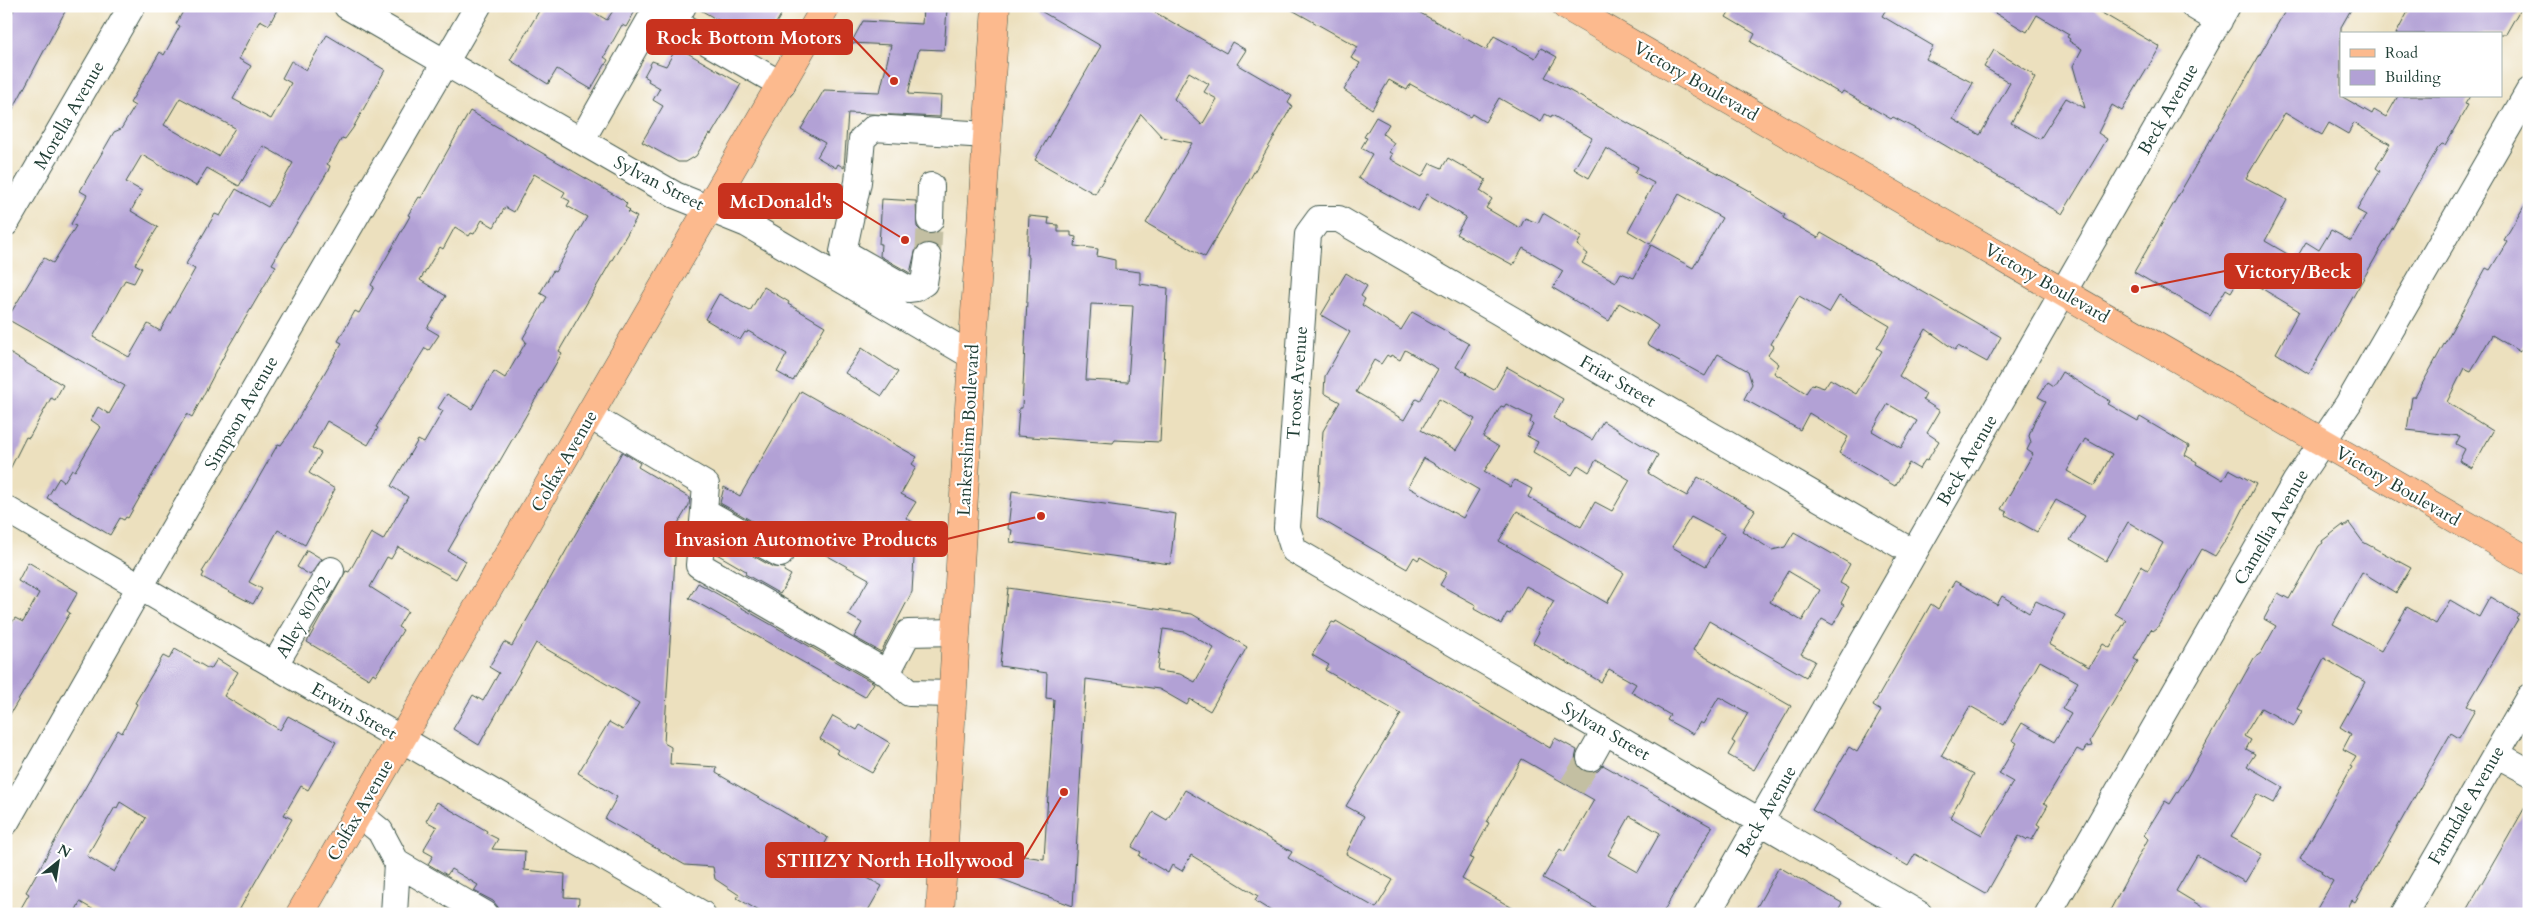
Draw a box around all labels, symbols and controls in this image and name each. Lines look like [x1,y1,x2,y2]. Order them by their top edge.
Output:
callout: Rock Bottom Motors [647,20,852,54]
text: Rock Bottom Motors [656,25,842,51]
legend [2340,32,2502,98]
street label: Victory Boulevard [1629,35,1763,128]
text: Road [2385,43,2418,63]
street label: Morella Avenue [28,56,111,174]
street label: Beck Avenue [2132,59,2205,159]
text: Building [2385,67,2441,87]
street label: Sylvan Street [609,150,709,217]
callout: McDonald's [719,184,842,218]
text: McDonald's [730,189,832,215]
street label: Victory Boulevard [1980,237,2114,330]
callout: Victory/Beck [2225,254,2361,288]
text: Victory/Beck [2235,259,2352,285]
street label: Troost Avenue [1281,325,1314,441]
street label: Lankershim Boulevard [952,343,986,517]
street label: Friar Street [1575,350,1661,414]
street label: Simpson Avenue [199,352,284,475]
street label: Colfax Avenue [525,406,604,517]
street label: Beck Avenue [1931,410,2004,510]
street label: Victory Boulevard [2331,440,2465,533]
street label: Camellia Avenue [2228,465,2315,590]
callout: Invasion Automotive Products [665,522,947,556]
text: Invasion Automotive Products [675,527,937,553]
street label: Alley 80782 [270,572,337,663]
street label: Erwin Street [306,677,402,746]
street label: Sylvan Street [1557,696,1655,767]
street label: Farmdale Avenue [2422,741,2511,869]
street label: Colfax Avenue [321,755,400,866]
street label: Beck Avenue [1730,761,1803,861]
north arrow [32,838,82,888]
text: N [54,840,74,862]
callout: STIIIZY North Hollywood [766,843,1023,877]
text: STIIIZY North Hollywood [777,848,1013,874]

